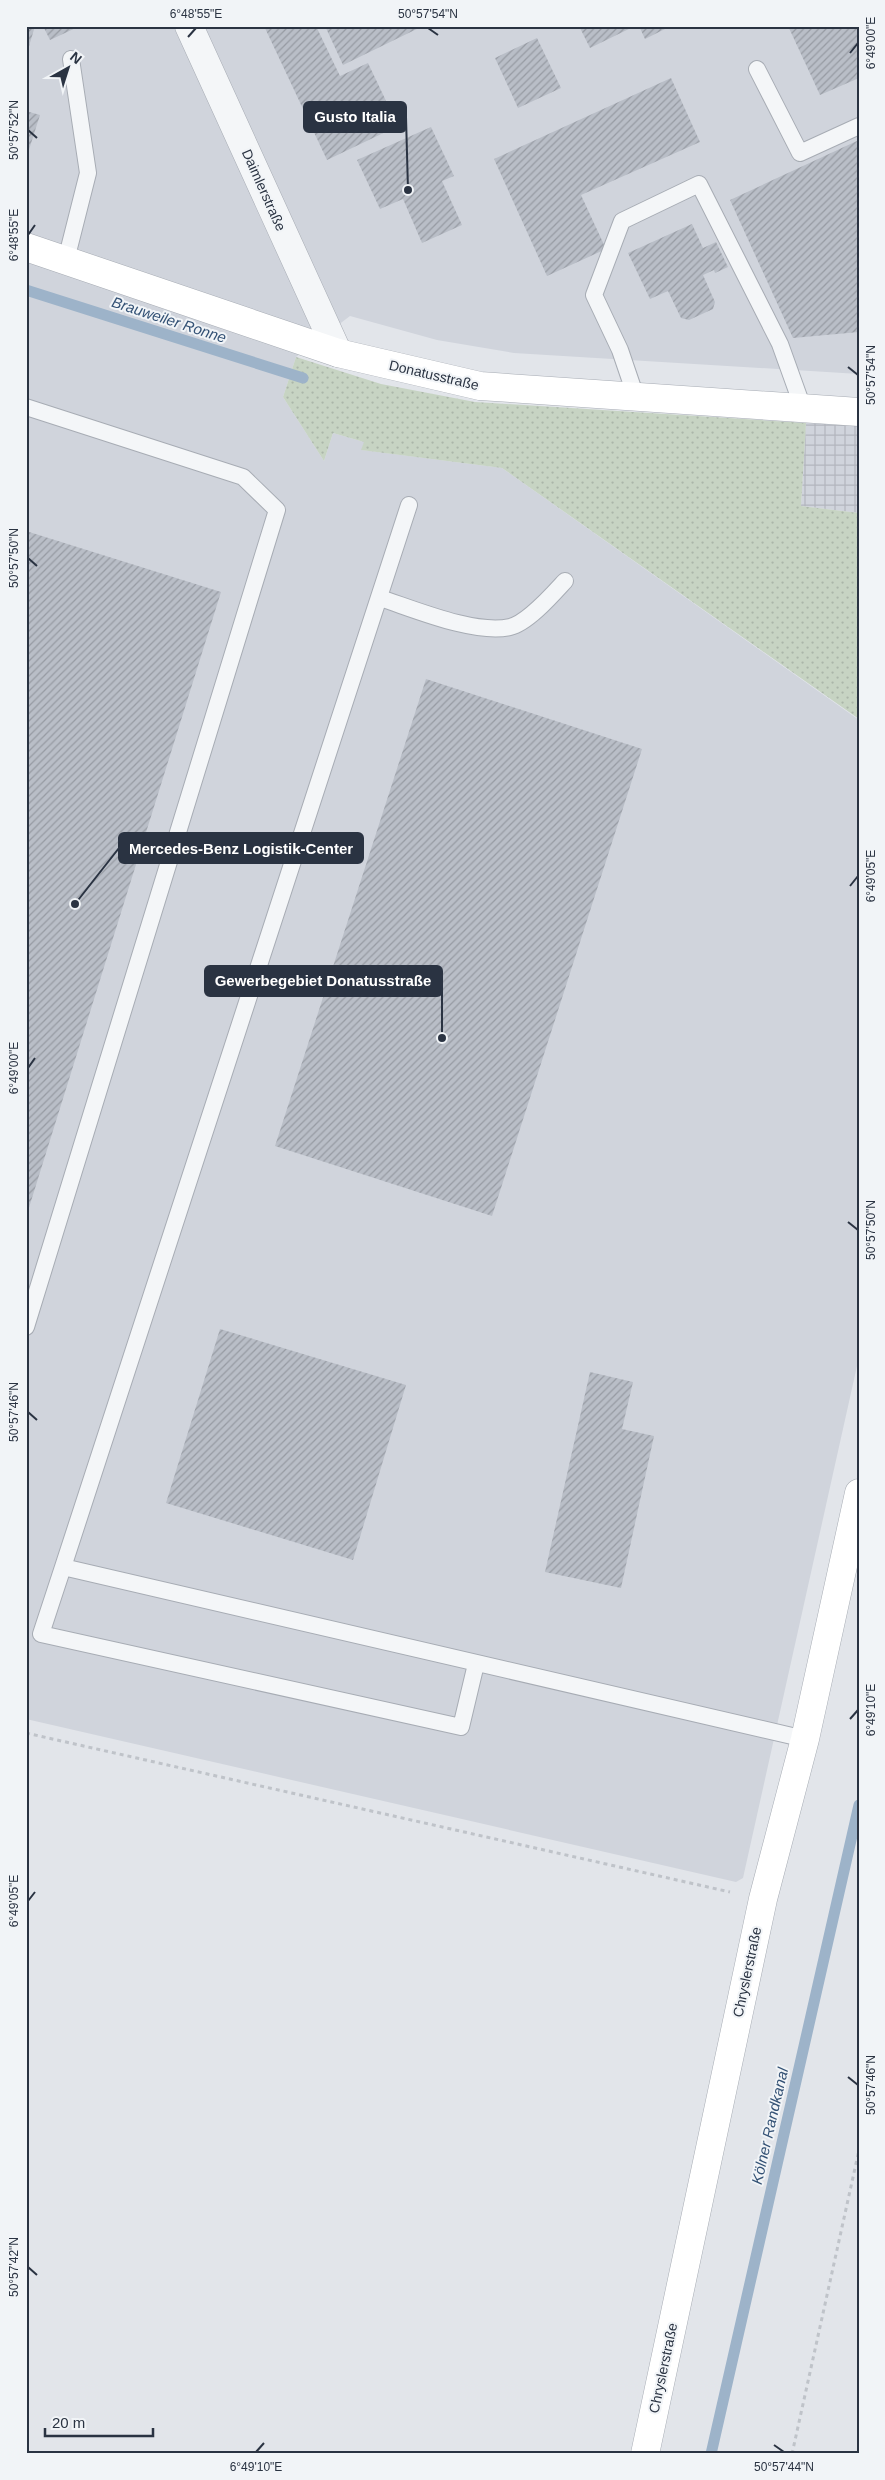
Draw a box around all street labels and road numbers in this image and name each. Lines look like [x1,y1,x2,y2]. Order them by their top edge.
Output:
street label: Daimlerstraße [239,147,289,234]
street label: Donatusstraße [387,357,481,393]
street label: Chryslerstraße [730,1925,764,2019]
street label: Chryslerstraße [646,2321,680,2415]

